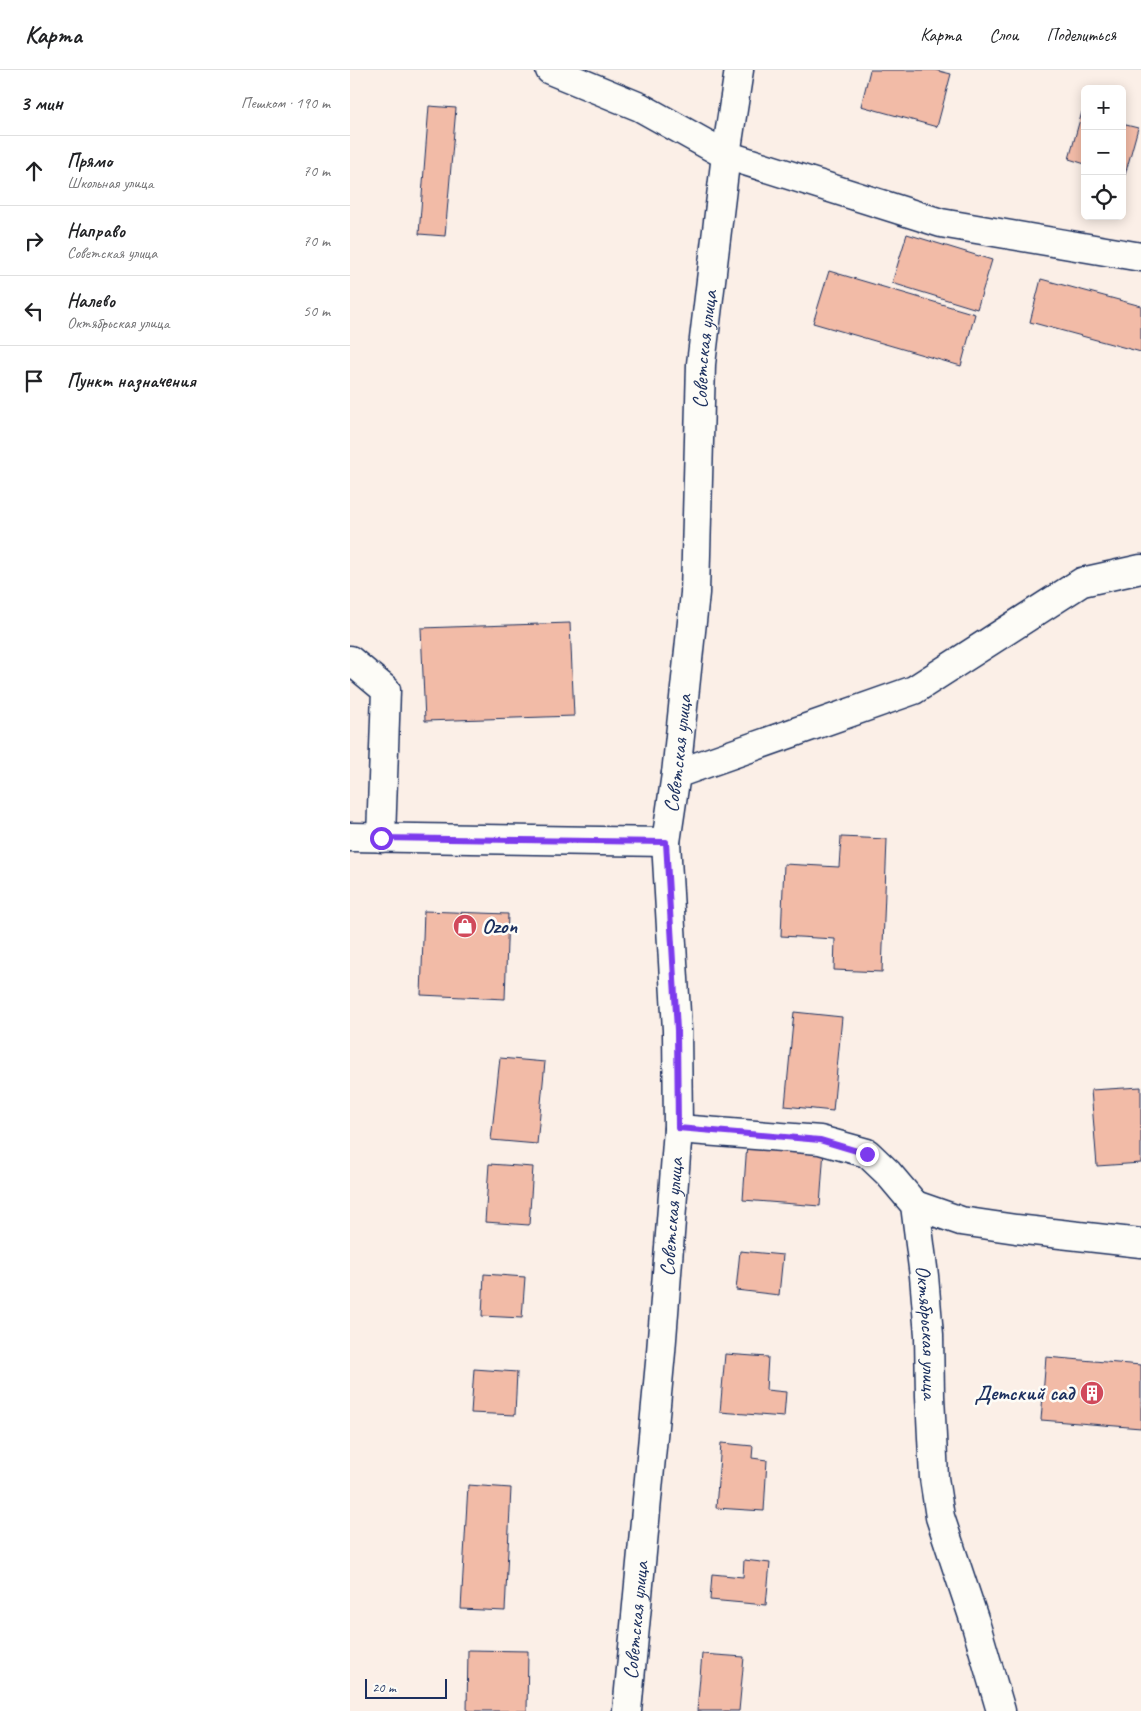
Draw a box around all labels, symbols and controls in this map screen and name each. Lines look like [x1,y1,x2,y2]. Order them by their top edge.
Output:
text: Карта [25,20,82,50]
text: Карта [920,24,961,46]
text: Слои [989,24,1018,46]
text: Поделиться [1046,24,1116,46]
map controls [1081,85,1126,220]
button: + [1081,85,1126,130]
text: 3 мин [20,90,63,116]
text: Пешком · 190 m [241,93,330,113]
button: − [1081,130,1126,175]
text: Прямо [67,149,112,173]
icon: ahead [20,157,48,185]
text: 70 m [303,161,330,181]
text: Школьная улица [67,173,153,193]
button: locate [1081,175,1126,220]
text: Направо [67,219,125,243]
icon: right [20,227,48,255]
text: 70 m [303,231,330,251]
text: Советская улица [67,243,157,263]
street label: Советская улица [687,287,723,409]
text: Налево [67,289,115,313]
icon: left [20,297,48,325]
text: 50 m [303,301,330,321]
text: Октябрьская улица [67,313,169,333]
icon: arrive [20,367,48,395]
text: Пункт назначения [67,369,196,393]
street label: Советская улица [658,691,697,814]
route start [370,827,393,850]
shop icon: Ozon [452,913,478,939]
place label: Ozon [482,913,517,939]
route end [856,1143,879,1166]
street label: Советская улица [654,1155,689,1277]
street label: Октябрьская улица [910,1264,943,1402]
place label: Детский сад [974,1380,1076,1406]
building icon: Детский сад [1079,1380,1105,1406]
street label: Советская улица [617,1558,654,1681]
scale bar [365,1676,448,1699]
text: 20 m [372,1679,396,1696]

